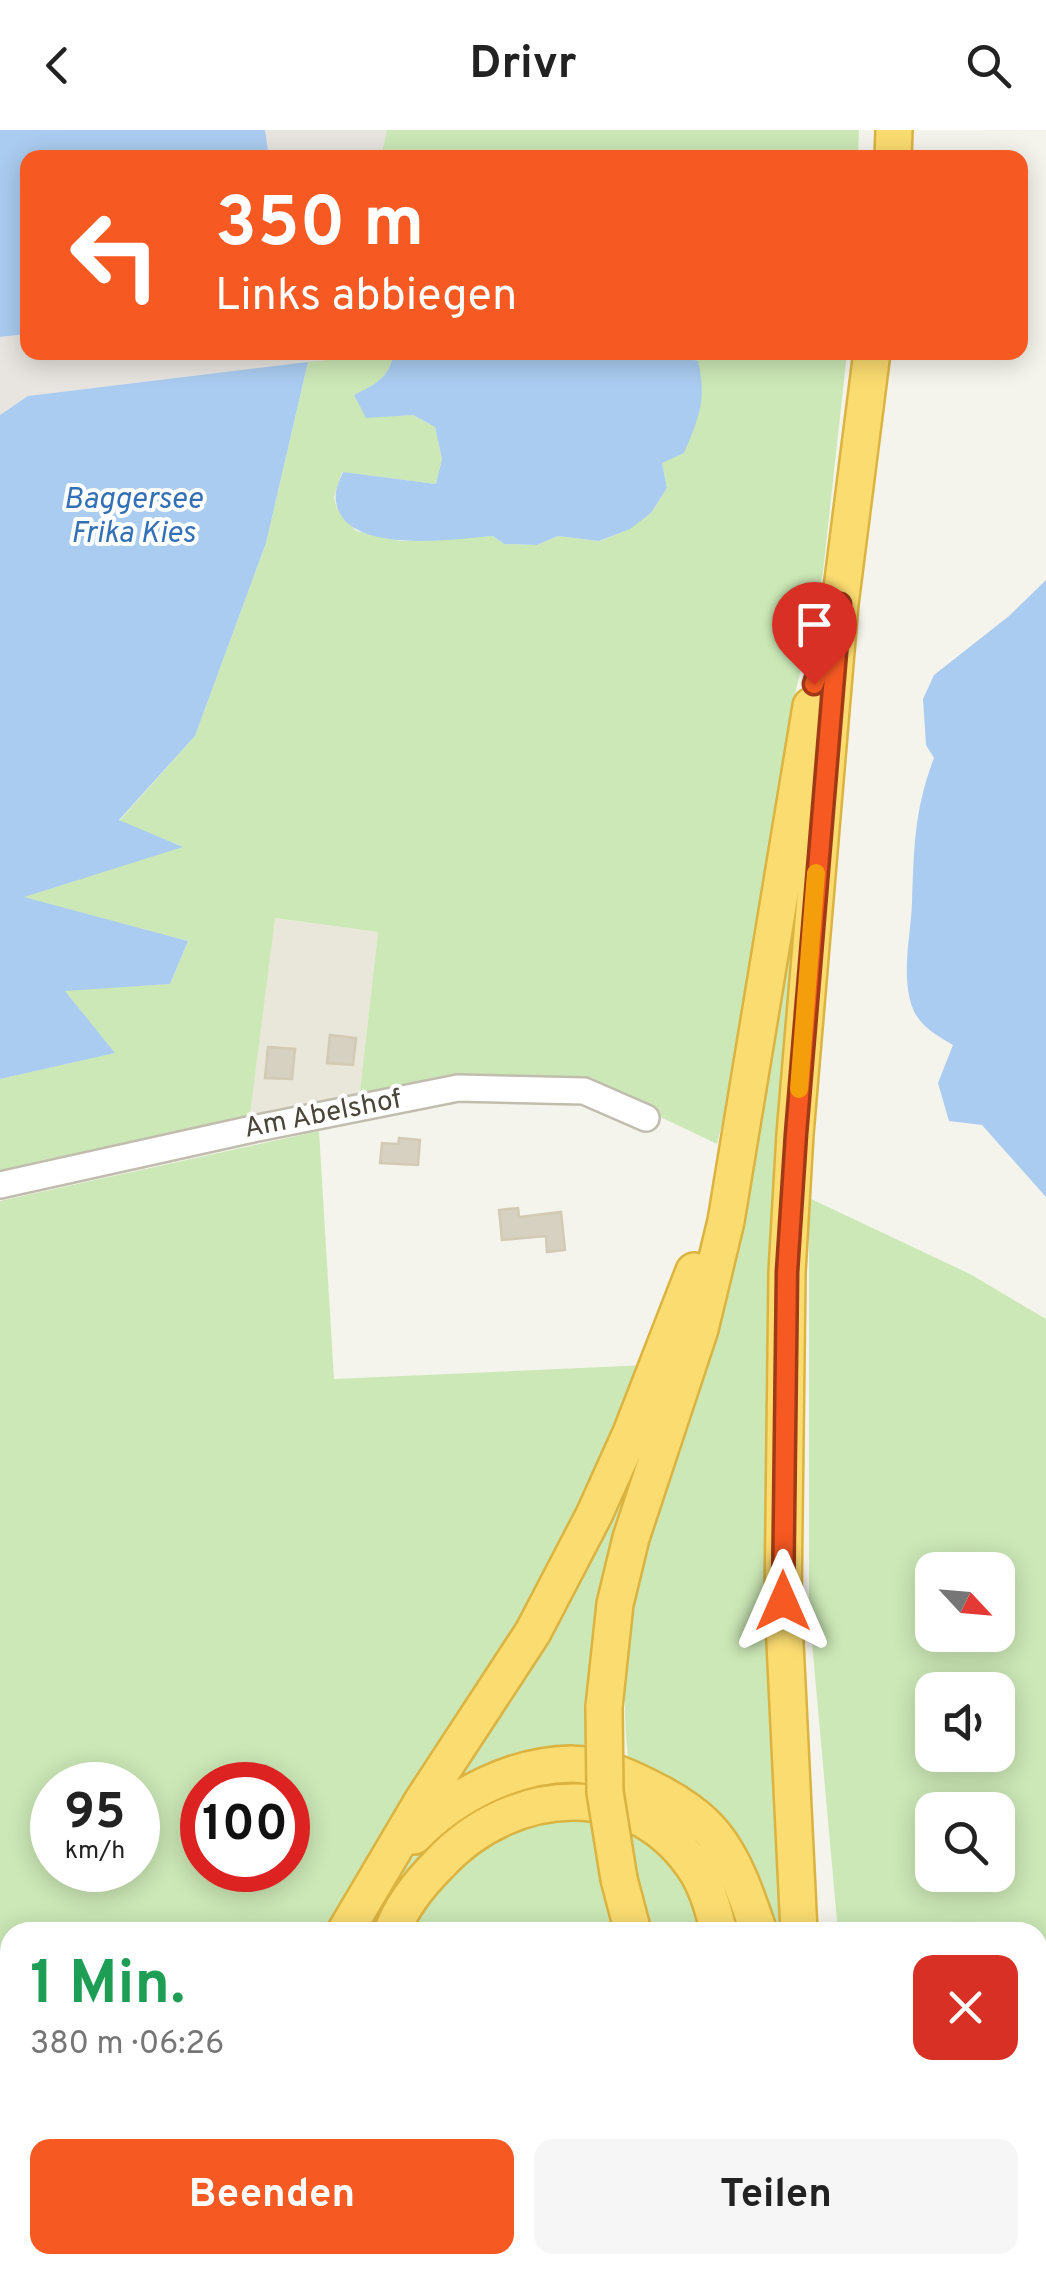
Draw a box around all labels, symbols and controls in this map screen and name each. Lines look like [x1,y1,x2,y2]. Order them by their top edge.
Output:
text: Drivr [469,37,577,94]
icon: back [30,38,85,93]
icon: search [961,38,1016,93]
text: 350 m [215,182,424,271]
icon: left [50,190,180,320]
text: Links abbiegen [215,269,517,326]
water label: Baggersee Frika Kies [64,482,203,553]
pin [772,582,857,685]
icon: arrive [787,597,842,652]
street label: Am Abelshof [241,1082,405,1148]
position arrow [731,1549,835,1653]
north arrow [915,1552,1015,1652]
map controls [915,1552,1015,1892]
button: sound [915,1672,1015,1772]
speed limit sign: 100 [180,1762,310,1892]
text: 95 [64,1783,126,1846]
button: search [915,1792,1015,1892]
text: km/h [65,1836,125,1868]
text: 1 Min. [30,1949,185,2025]
button: close [913,1955,1018,2060]
text: 380 m · 06:26 [30,2025,224,2065]
button: Beenden [30,2139,514,2254]
button: Teilen [534,2139,1018,2254]

